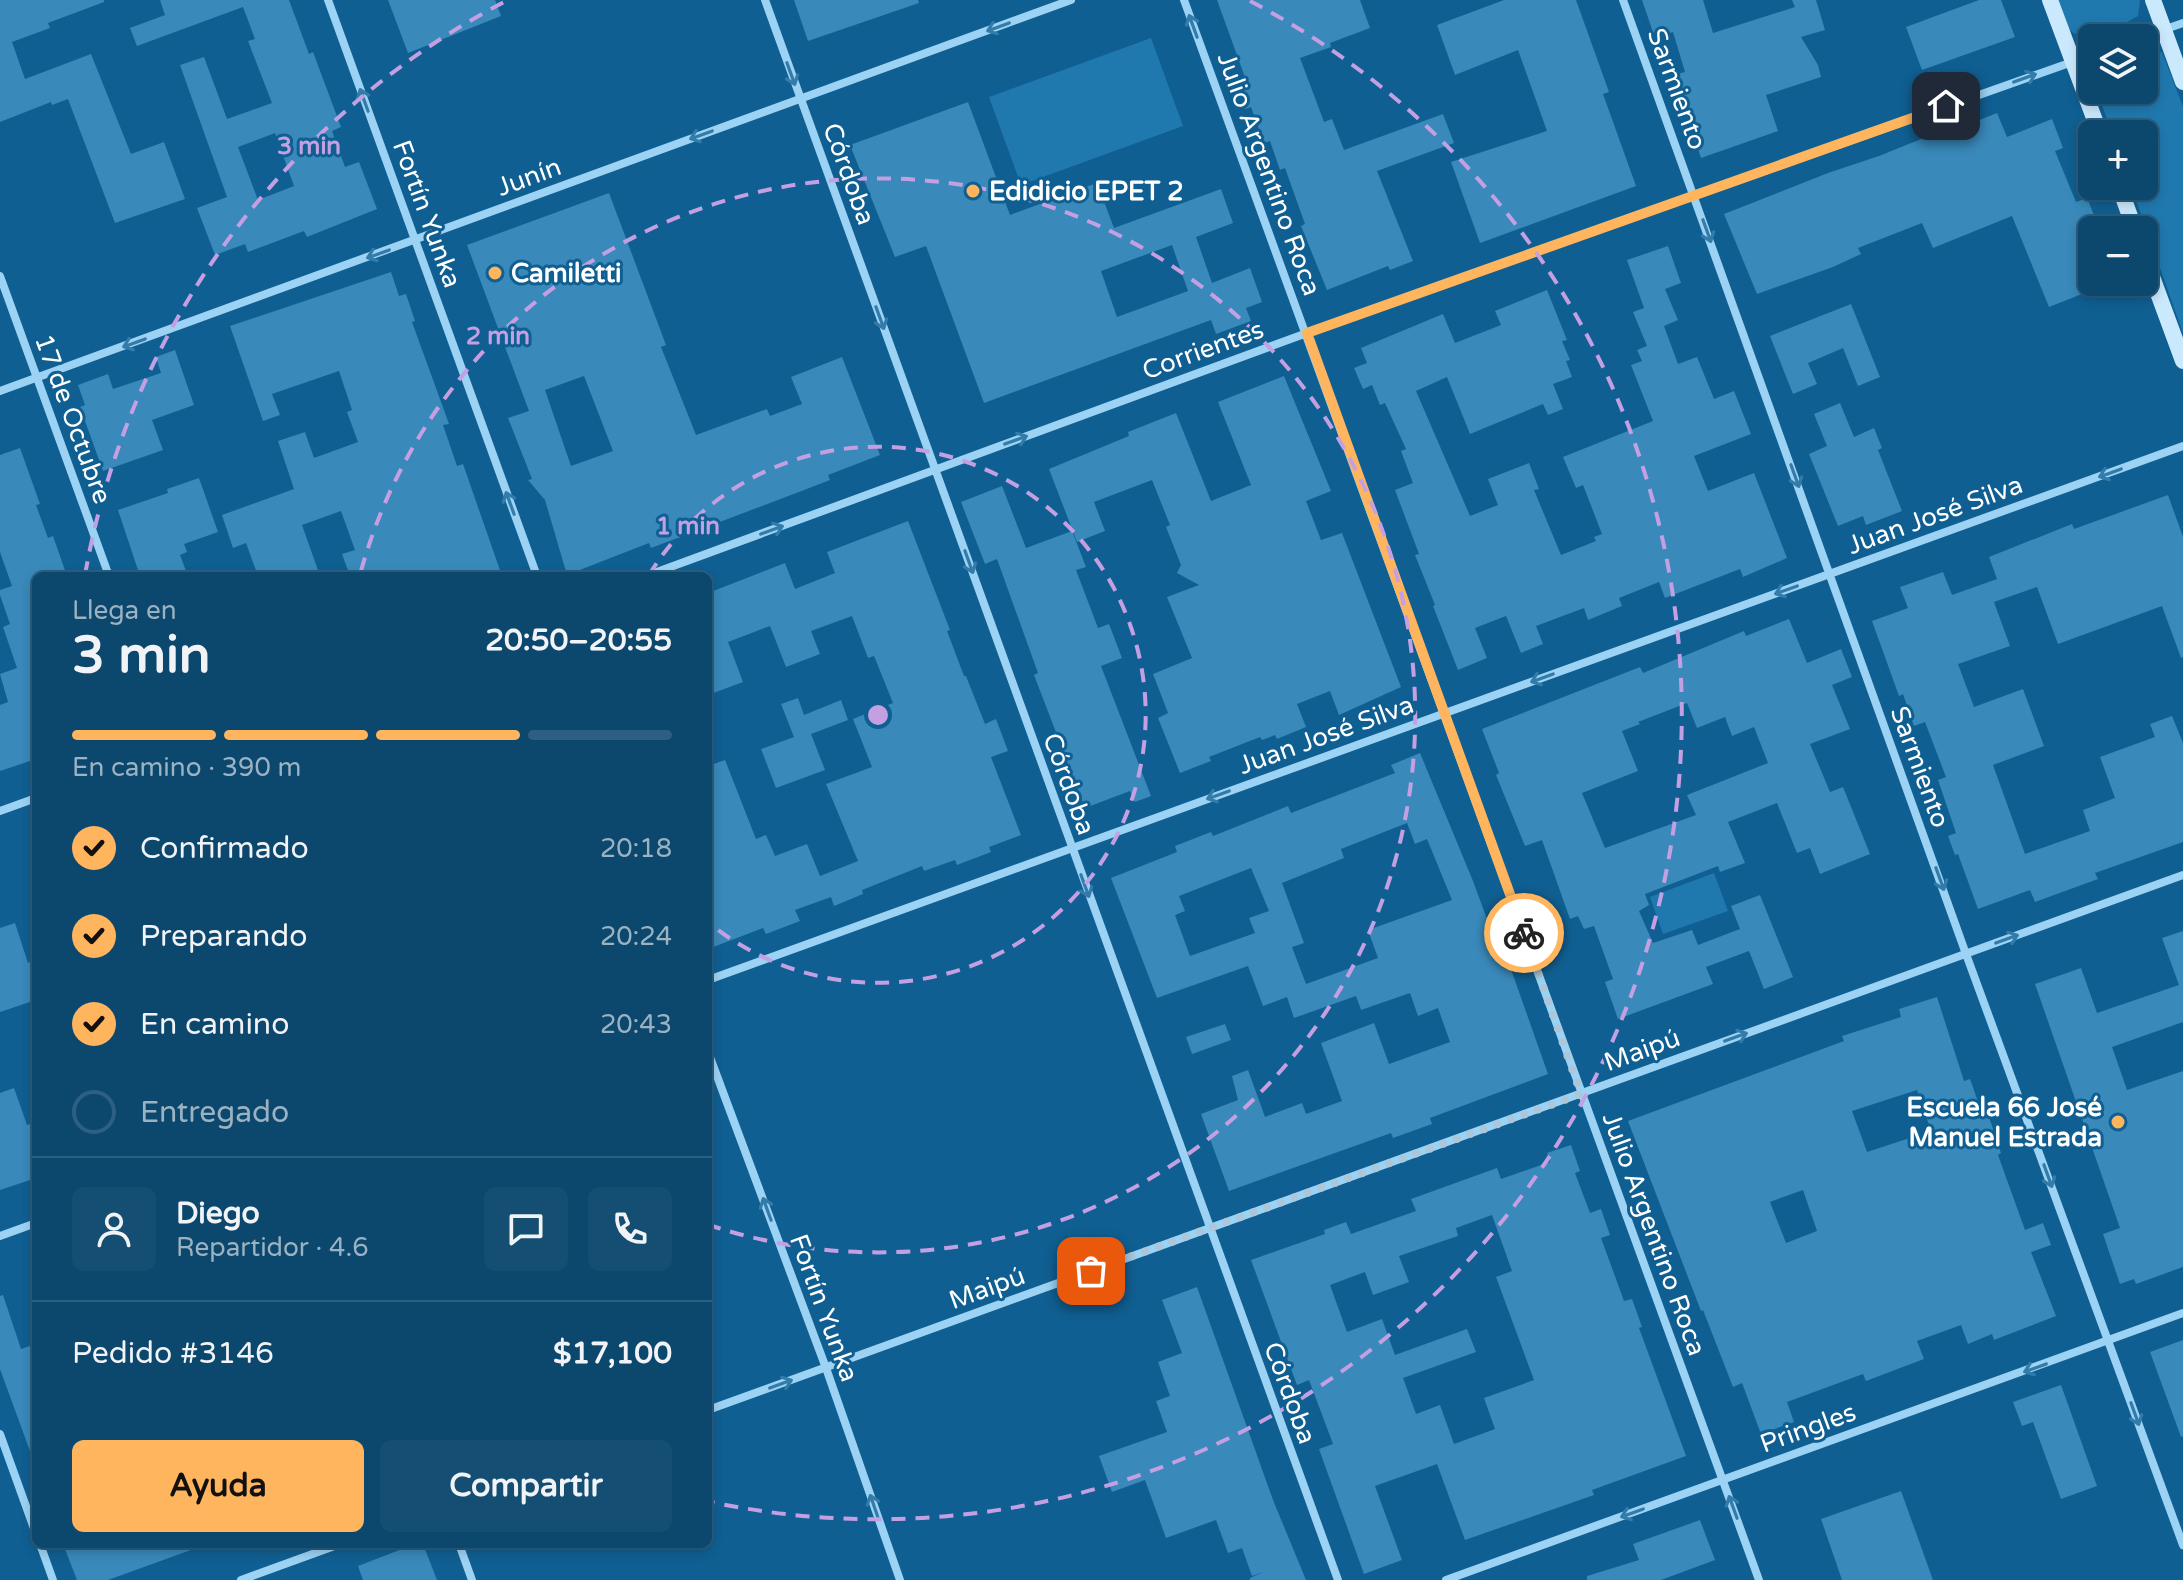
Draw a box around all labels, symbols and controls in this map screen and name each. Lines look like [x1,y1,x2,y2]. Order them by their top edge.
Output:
one-way arrow [1185,14,1199,39]
one-way arrow [986,20,1011,35]
street label: Sarmiento [1641,24,1713,154]
map controls [2078,24,2158,296]
button: layers [2078,24,2158,104]
street label: Julio Argentino Roca [1211,48,1327,300]
one-way arrow [784,61,799,86]
one-way arrow [2012,70,2037,85]
pin [1912,72,1980,140]
icon: home [1924,84,1968,128]
one-way arrow [356,88,371,113]
street label: Córdoba [816,119,882,229]
button: + [2078,120,2158,200]
one-way arrow [689,129,714,143]
text: 3 min [277,132,341,161]
street label: Fortín Yunka [386,136,468,292]
street label: Junín [493,151,565,203]
place label: Edidicio EPET 2 [989,176,1183,207]
marker: Edidicio EPET 2 [964,182,982,200]
button: − [2078,216,2158,296]
one-way arrow [1701,218,1715,243]
one-way arrow [366,248,391,262]
place label: Camiletti [511,258,622,289]
marker: Camiletti [486,264,504,282]
one-way arrow [874,305,889,330]
street label: Corrientes [1138,314,1268,386]
text: 2 min [466,322,530,351]
street label: 17 de Octubre [28,330,118,508]
one-way arrow [122,337,147,351]
one-way arrow [1003,432,1027,446]
one-way arrow [1789,463,1803,488]
one-way arrow [2098,467,2122,481]
street label: Juan José Silva [1843,469,2027,561]
one-way arrow [502,491,516,516]
text: 1 min [656,512,720,541]
one-way arrow [759,521,784,536]
one-way arrow [963,549,978,574]
one-way arrow [1774,584,1799,598]
text: Llega en [72,595,177,626]
text: 20:50–20:55 [485,622,672,659]
text: 3 min [72,624,211,687]
one-way arrow [1529,672,1554,687]
street label: Juan José Silva [1234,689,1418,781]
centre of rings [864,701,892,729]
street label: Sarmiento [1884,702,1956,832]
street label: Córdoba [1036,729,1102,839]
text: En camino · 390 m [72,752,301,783]
one-way arrow [1206,789,1231,803]
icon: check [72,826,116,870]
text: Confirmado [140,830,309,867]
text: 20:18 [600,833,672,864]
one-way arrow [1933,866,1948,891]
one-way arrow [1078,873,1093,898]
courier [1484,893,1564,973]
icon: bike [1502,911,1546,955]
icon: check [72,914,116,958]
text: Preparando [140,918,308,955]
text: 20:24 [600,921,672,952]
one-way arrow [1994,931,2019,945]
icon: check [72,1002,116,1046]
text: En camino [140,1006,289,1043]
text: 20:43 [600,1009,672,1040]
street label: Maipú [1600,1022,1684,1078]
one-way arrow [1724,1029,1749,1044]
place label: Escuela 66 José Manuel Estrada [1906,1092,2102,1153]
text: Entregado [140,1094,289,1131]
street label: Julio Argentino Roca [1596,1108,1712,1360]
marker: Escuela 66 José Manuel Estrada [2109,1113,2127,1131]
one-way arrow [2042,1163,2056,1188]
button: person [72,1187,156,1271]
button: chat [484,1187,568,1271]
button: phone [588,1187,672,1271]
text: Diego [176,1195,260,1232]
one-way arrow [759,1197,773,1222]
street label: Fortín Yunka [783,1230,865,1386]
text: Repartidor · 4.6 [176,1232,368,1263]
pin [1057,1237,1125,1305]
icon: bag [1069,1249,1113,1293]
street label: Maipú [945,1260,1029,1316]
text: Pedido #3146 [72,1335,274,1372]
text: $17,100 [553,1335,672,1372]
street label: Córdoba [1257,1338,1323,1448]
one-way arrow [2023,1361,2048,1376]
one-way arrow [768,1375,793,1390]
street label: Pringles [1756,1396,1860,1460]
one-way arrow [2129,1402,2143,1426]
button: Ayuda [72,1440,364,1532]
button: Compartir [380,1440,672,1532]
one-way arrow [865,1494,880,1519]
one-way arrow [1724,1494,1739,1519]
one-way arrow [1620,1506,1645,1521]

